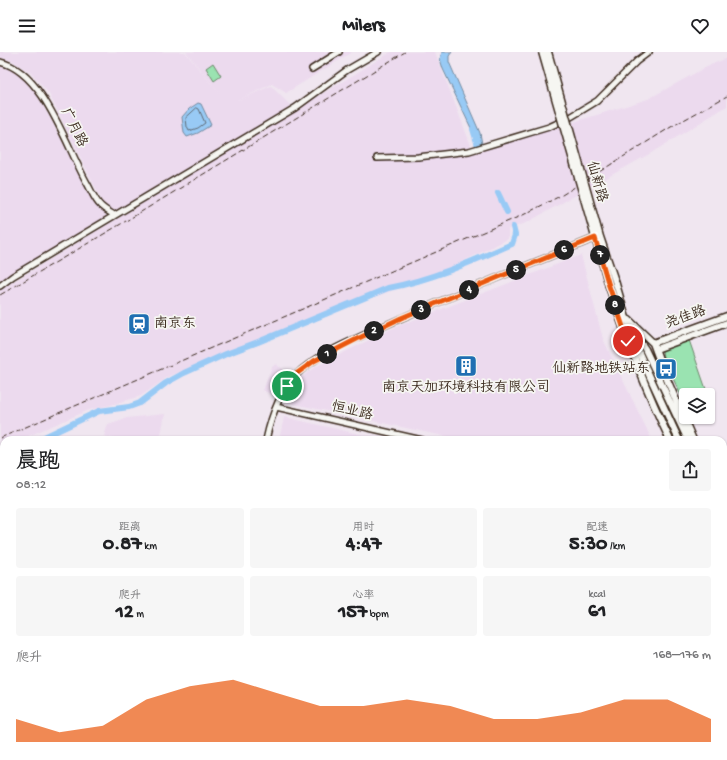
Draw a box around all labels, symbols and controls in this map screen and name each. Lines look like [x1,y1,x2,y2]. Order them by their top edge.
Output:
icon: menu [16,15,38,37]
icon: heart [689,15,711,37]
text: Milers [342,16,385,37]
street label: 广月路 [56,105,91,151]
street label: 仙新路 [582,159,611,205]
pin: 6 [554,240,574,260]
text: 6 [561,244,567,256]
pin: 7 [590,245,610,265]
text: 7 [597,249,603,261]
pin: 5 [506,260,526,280]
text: 5 [513,264,519,276]
pin: 4 [459,280,479,300]
text: 4 [466,284,472,296]
pin: 8 [605,295,625,315]
text: 8 [612,299,618,311]
pin: 3 [411,300,431,320]
street label: 尧佳路 [663,302,709,333]
text: 3 [418,304,424,316]
station icon: 南京东 [126,311,152,337]
place label: 南京东 [154,315,196,333]
pin: 2 [364,321,384,341]
pin [611,324,645,358]
text: 2 [371,325,377,337]
icon: check [617,330,639,352]
pin: 1 [317,344,337,364]
text: 1 [325,348,329,360]
building icon: 南京天加环境科技有限公司 [453,353,479,379]
bus stop icon: 仙新路地铁站东 [653,356,679,382]
place label: 仙新路地铁站东 [552,360,650,378]
pin [270,369,304,403]
icon: arrive [276,375,298,397]
place label: 南京天加环境科技有限公司 [382,379,550,397]
map controls [679,388,715,424]
button: layers [679,388,715,424]
street label: 恒业路 [330,398,375,425]
button: share [669,449,711,491]
text: 晨跑 [16,450,60,476]
text: 08:12 [16,478,46,493]
text: 距离 [119,522,141,534]
text: 用时 [352,522,374,534]
text: 配速 [586,522,608,534]
text: 0.87 [103,534,142,557]
text: 4:47 [346,534,381,557]
text: 5:30 [569,534,607,557]
text: km [142,541,157,553]
text: /km [607,541,625,553]
text: kcal [589,589,606,601]
text: 爬升 [119,590,141,602]
text: 心率 [352,590,374,602]
text: 61 [588,601,606,624]
text: 12 [116,602,134,625]
text: 157 [338,602,367,625]
text: m [134,609,144,621]
text: bpm [367,609,389,621]
text: 168–176 m [653,648,711,663]
text: 爬升 [16,651,42,666]

